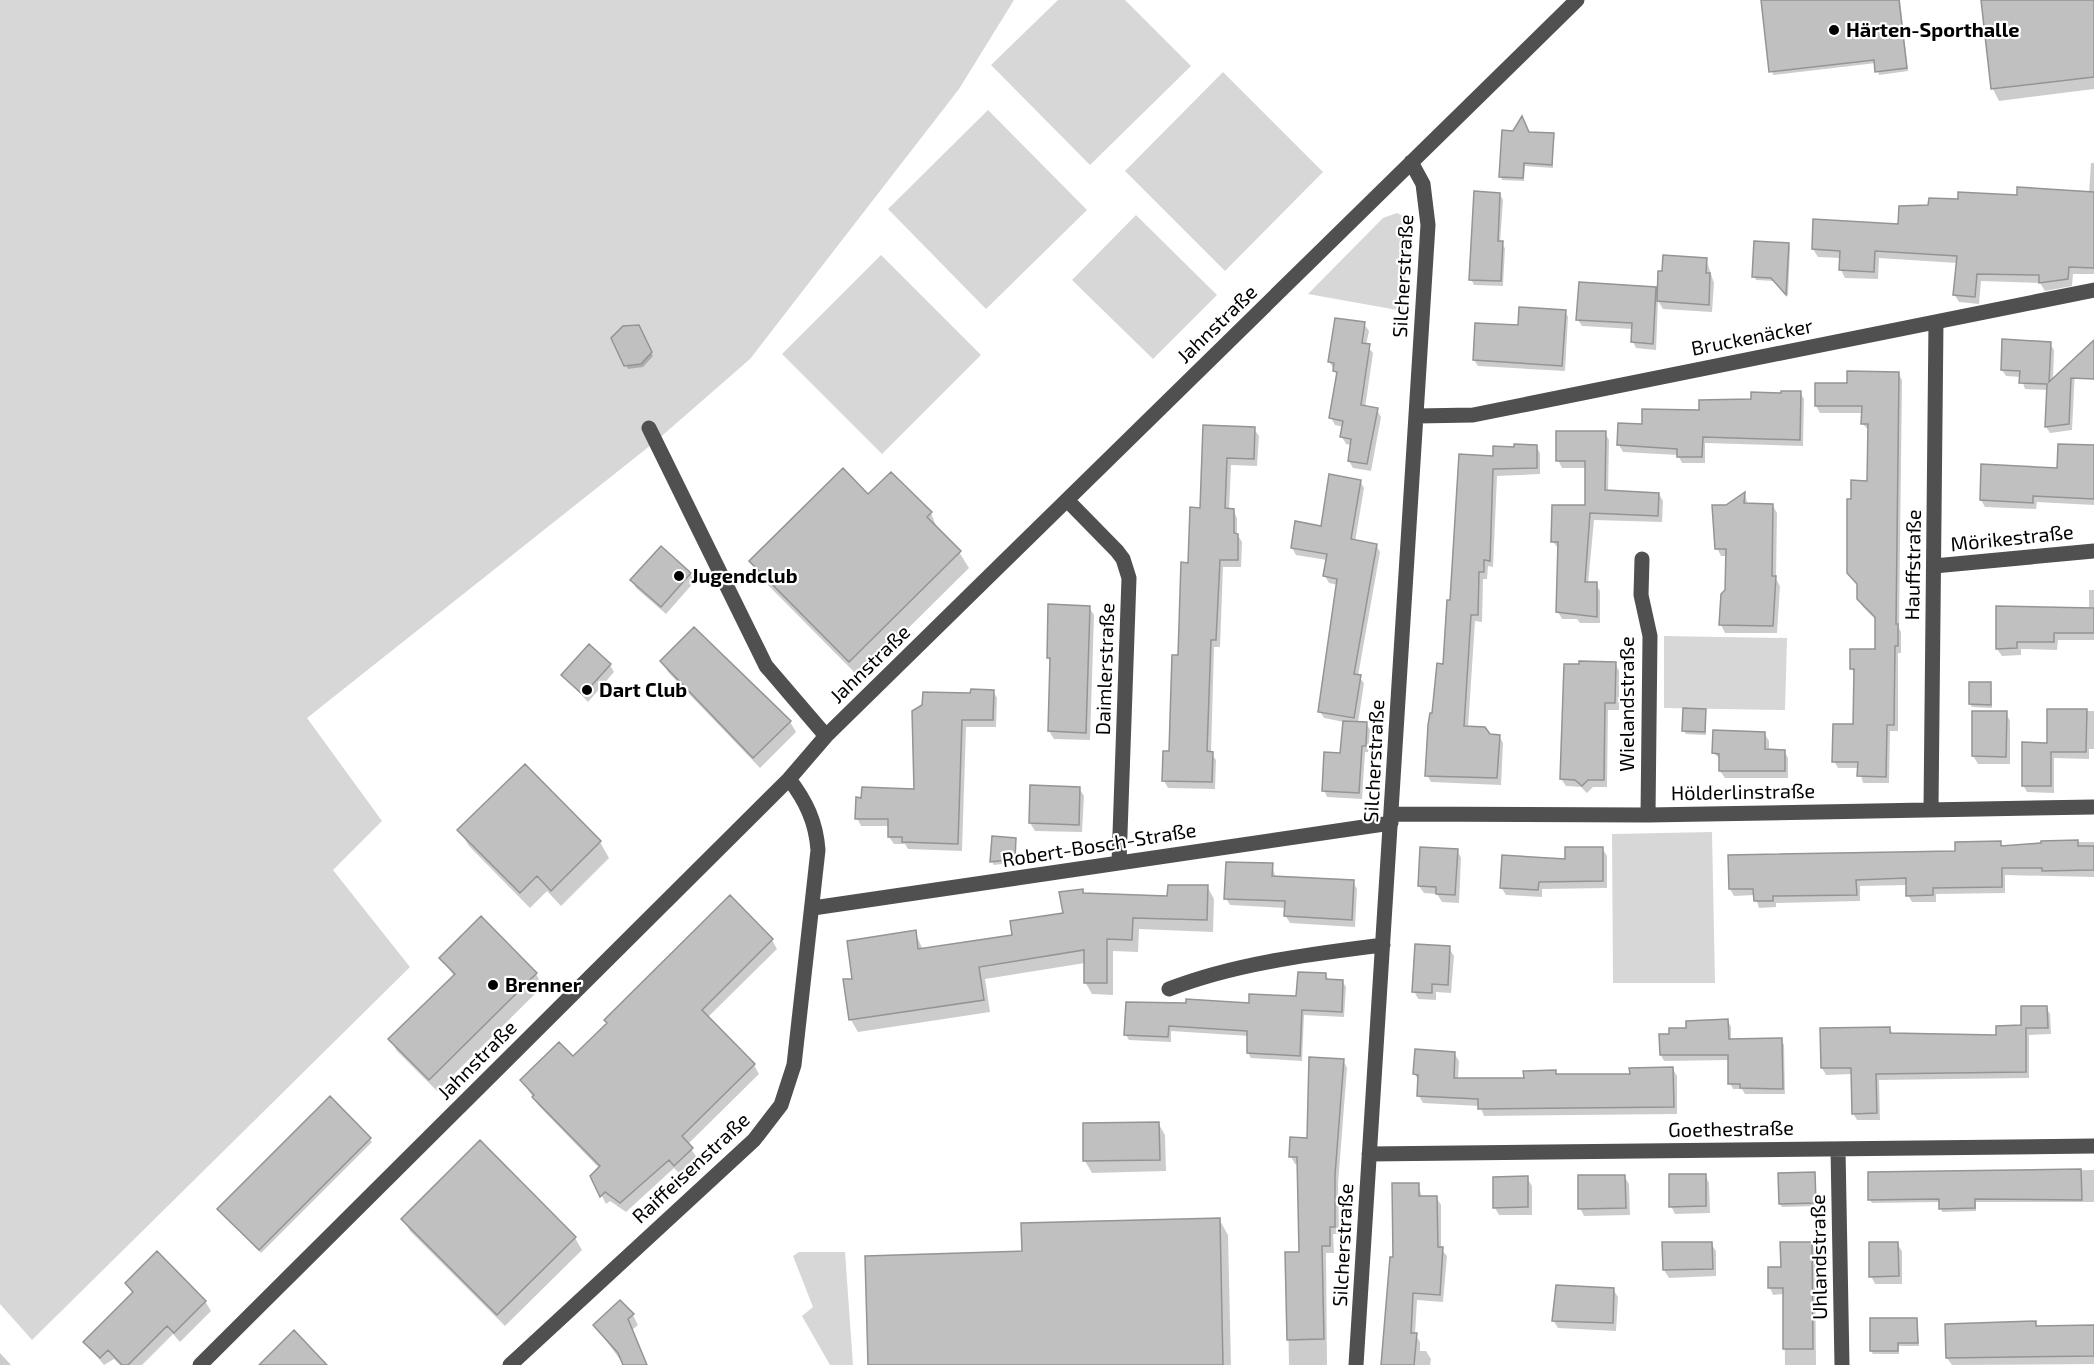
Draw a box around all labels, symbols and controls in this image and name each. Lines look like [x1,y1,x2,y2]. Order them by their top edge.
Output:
place label: Härten-Sporthalle [1846,17,2020,41]
marker: Härten-Sporthalle [1827,23,1841,37]
street label: Silcherstraße [1387,214,1417,338]
street label: Jahnstraße [1171,279,1261,367]
street label: Bruckenäcker [1689,312,1815,360]
street label: Hauffstraße [1899,509,1925,621]
street label: Mörikestraße [1949,519,2075,555]
place label: Jugendclub [691,563,798,587]
marker: Jugendclub [672,569,686,583]
street label: Daimlerstraße [1090,602,1118,736]
street label: Jahnstraße [824,619,914,707]
street label: Wielandstraße [1614,636,1638,772]
place label: Dart Club [599,677,687,701]
marker: Dart Club [580,683,594,697]
street label: Silcherstraße [1358,699,1388,823]
street label: Hölderlinstraße [1671,778,1815,804]
street label: Robert-Bosch-Straße [1000,817,1198,871]
place label: Brenner [505,972,582,996]
marker: Brenner [486,978,500,992]
street label: Jahnstraße [432,1015,521,1104]
street label: Raiffeisenstraße [627,1107,754,1228]
street label: Goethestraße [1668,1115,1794,1141]
street label: Silcherstraße [1327,1183,1357,1307]
street label: Uhlandstraße [1805,1194,1831,1320]

